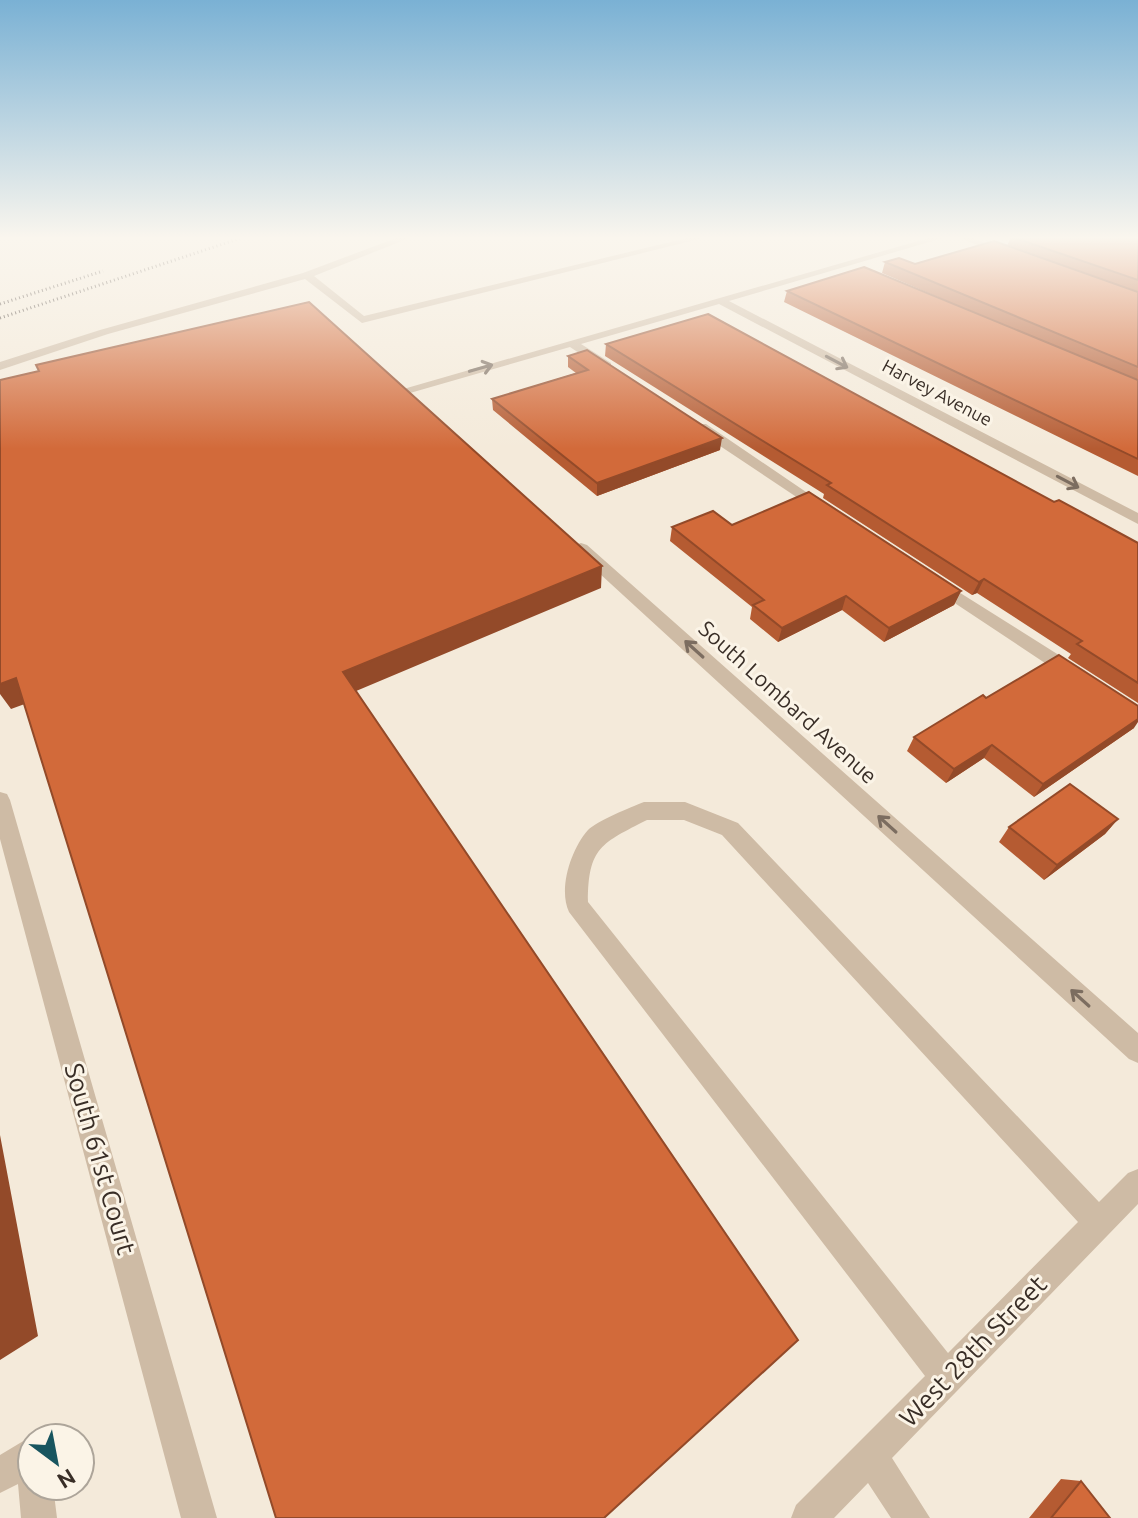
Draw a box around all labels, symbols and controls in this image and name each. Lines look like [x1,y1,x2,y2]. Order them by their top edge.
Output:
one-way arrow [825,354,849,370]
street label: Harvey Avenue [879,355,996,429]
one-way arrow [468,360,494,375]
one-way arrow [1055,475,1079,491]
street label: South Lombard Avenue [694,615,882,788]
one-way arrow [684,640,704,659]
one-way arrow [877,814,897,833]
one-way arrow [1070,988,1090,1007]
street label: South 61st Court [59,1060,142,1258]
street label: West 28th Street [893,1269,1052,1432]
north arrow [16,1422,96,1502]
text: N [53,1464,80,1494]

